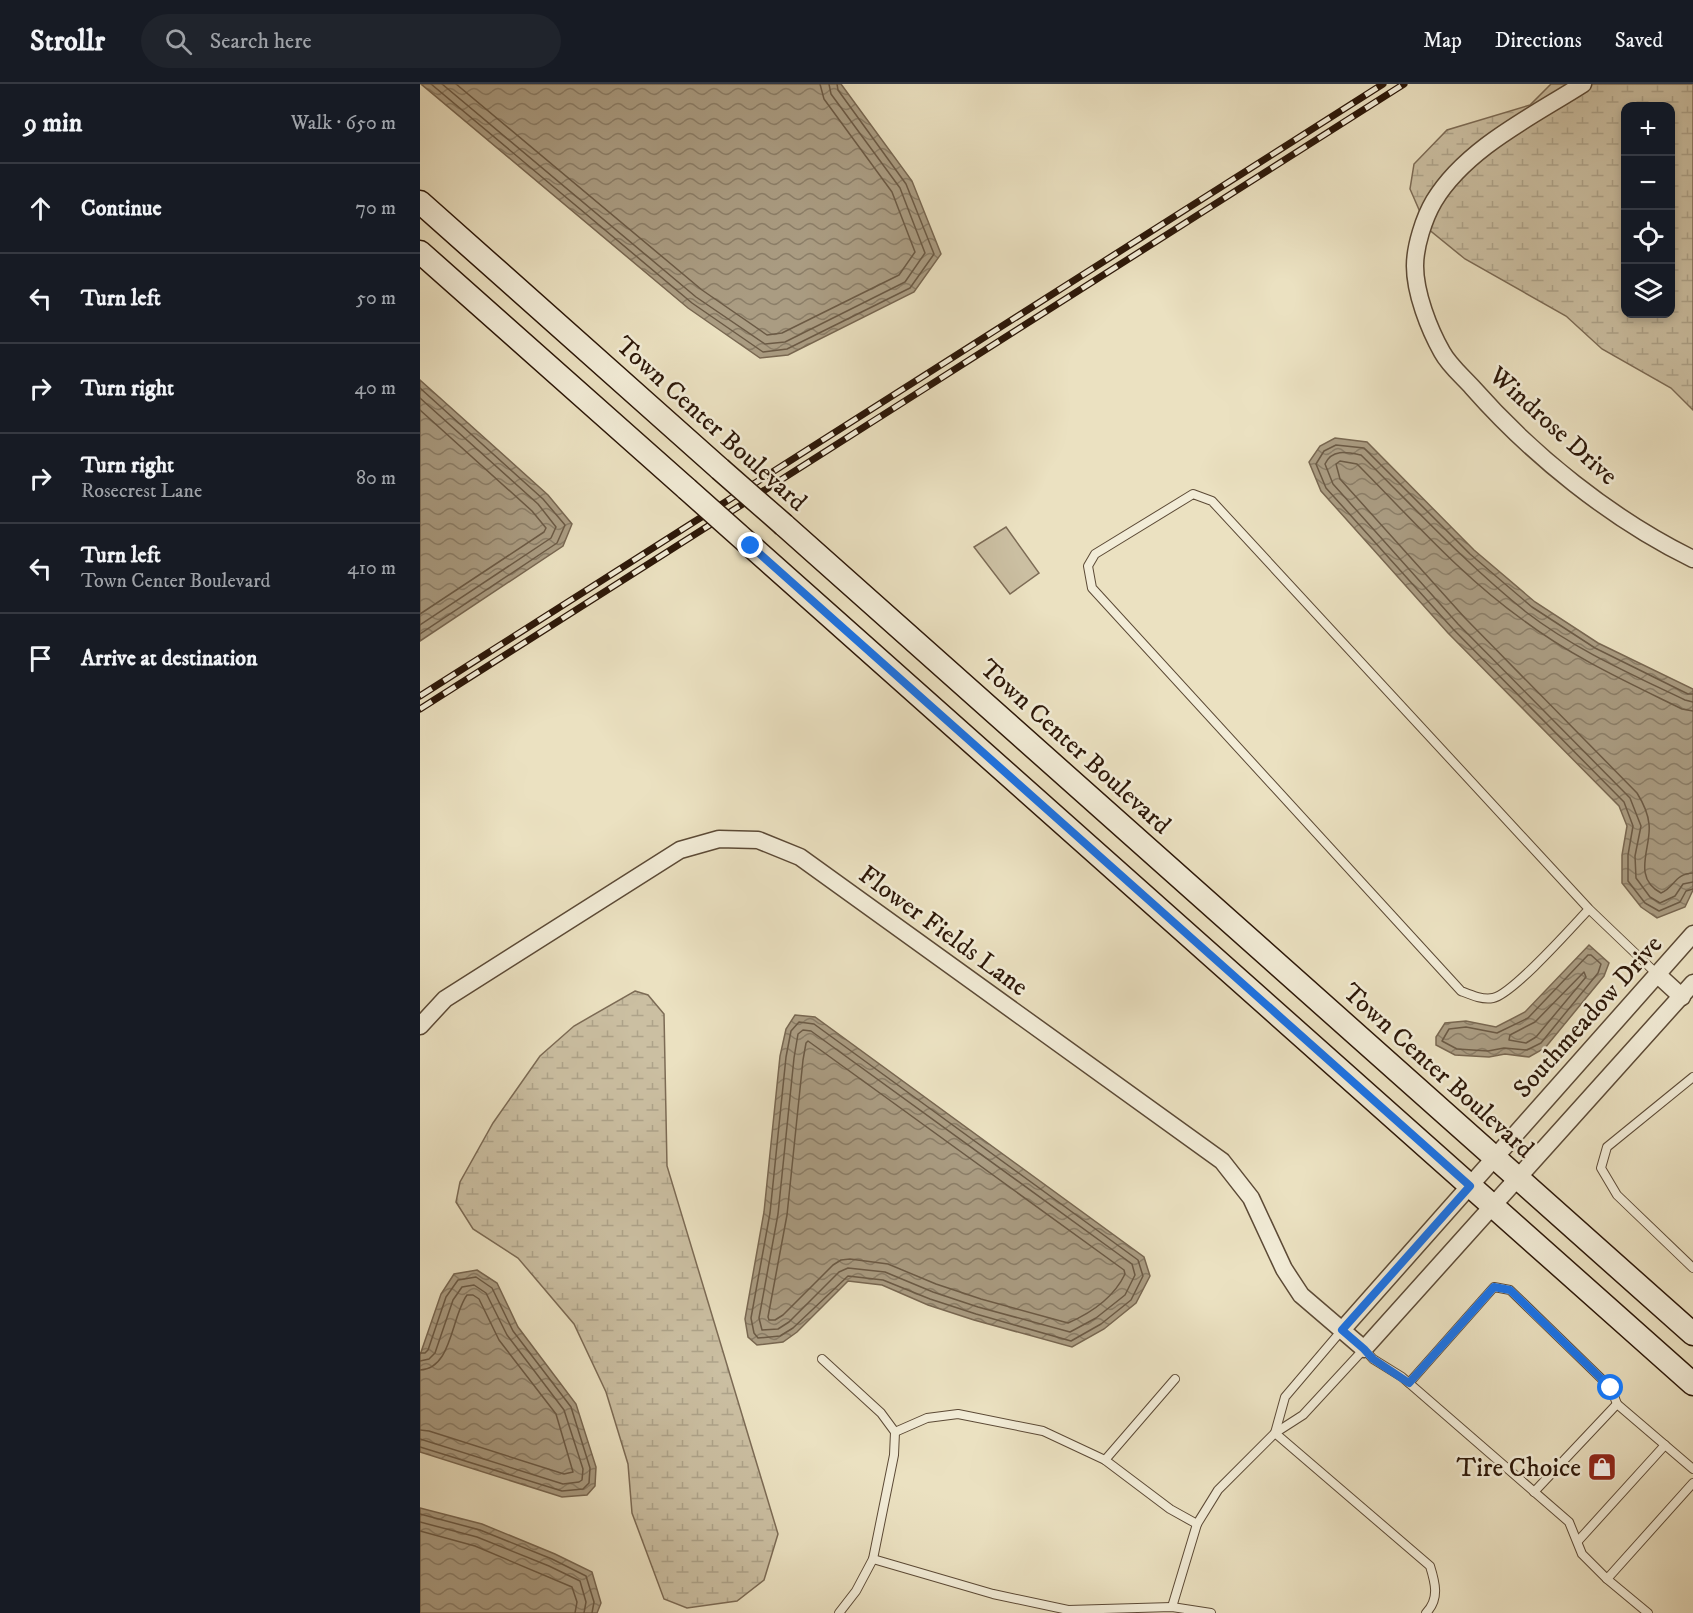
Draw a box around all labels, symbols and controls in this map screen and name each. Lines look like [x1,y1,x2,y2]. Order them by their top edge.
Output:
search box [141,14,561,68]
text: Strollr [30,24,105,59]
icon: search [162,25,195,58]
text: Search here [210,28,312,55]
text: Map [1423,28,1462,54]
text: Directions [1495,28,1582,54]
text: Saved [1615,28,1663,54]
map controls [1621,102,1675,318]
button: + [1621,102,1675,156]
text: 9 min [24,107,82,140]
text: Walk · 650 m [291,111,396,136]
button: − [1621,156,1675,210]
icon: ahead [24,192,57,225]
text: Continue [81,195,162,222]
text: 70 m [355,196,396,221]
button: locate [1621,210,1675,264]
button: layers [1621,264,1675,318]
icon: left [24,282,57,315]
text: Turn left [81,285,161,312]
text: 50 m [356,286,396,311]
street label: Town Center Boulevard [608,329,814,519]
street label: Windrose Drive [1481,359,1624,493]
icon: right [24,372,57,405]
text: Turn right [81,375,174,402]
text: 40 m [354,376,396,401]
text: Turn right [81,452,174,479]
icon: right [24,462,57,495]
text: 80 m [356,466,396,491]
text: Rosecrest Lane [81,479,202,504]
route end [737,532,763,558]
text: Turn left [81,542,161,569]
icon: left [24,552,57,585]
text: 410 m [347,556,396,581]
text: Town Center Boulevard [81,569,271,594]
icon: arrive [24,642,57,675]
text: Arrive at destination [81,645,258,672]
street label: Town Center Boulevard [972,652,1178,842]
street label: Flower Fields Lane [852,859,1034,1004]
street label: Southmeadow Drive [1506,929,1670,1105]
street label: Town Center Boulevard [1335,976,1541,1166]
route start [1597,1374,1623,1400]
shop icon: Tire Choice [1586,1451,1618,1483]
place label: Tire Choice [1457,1452,1581,1485]

